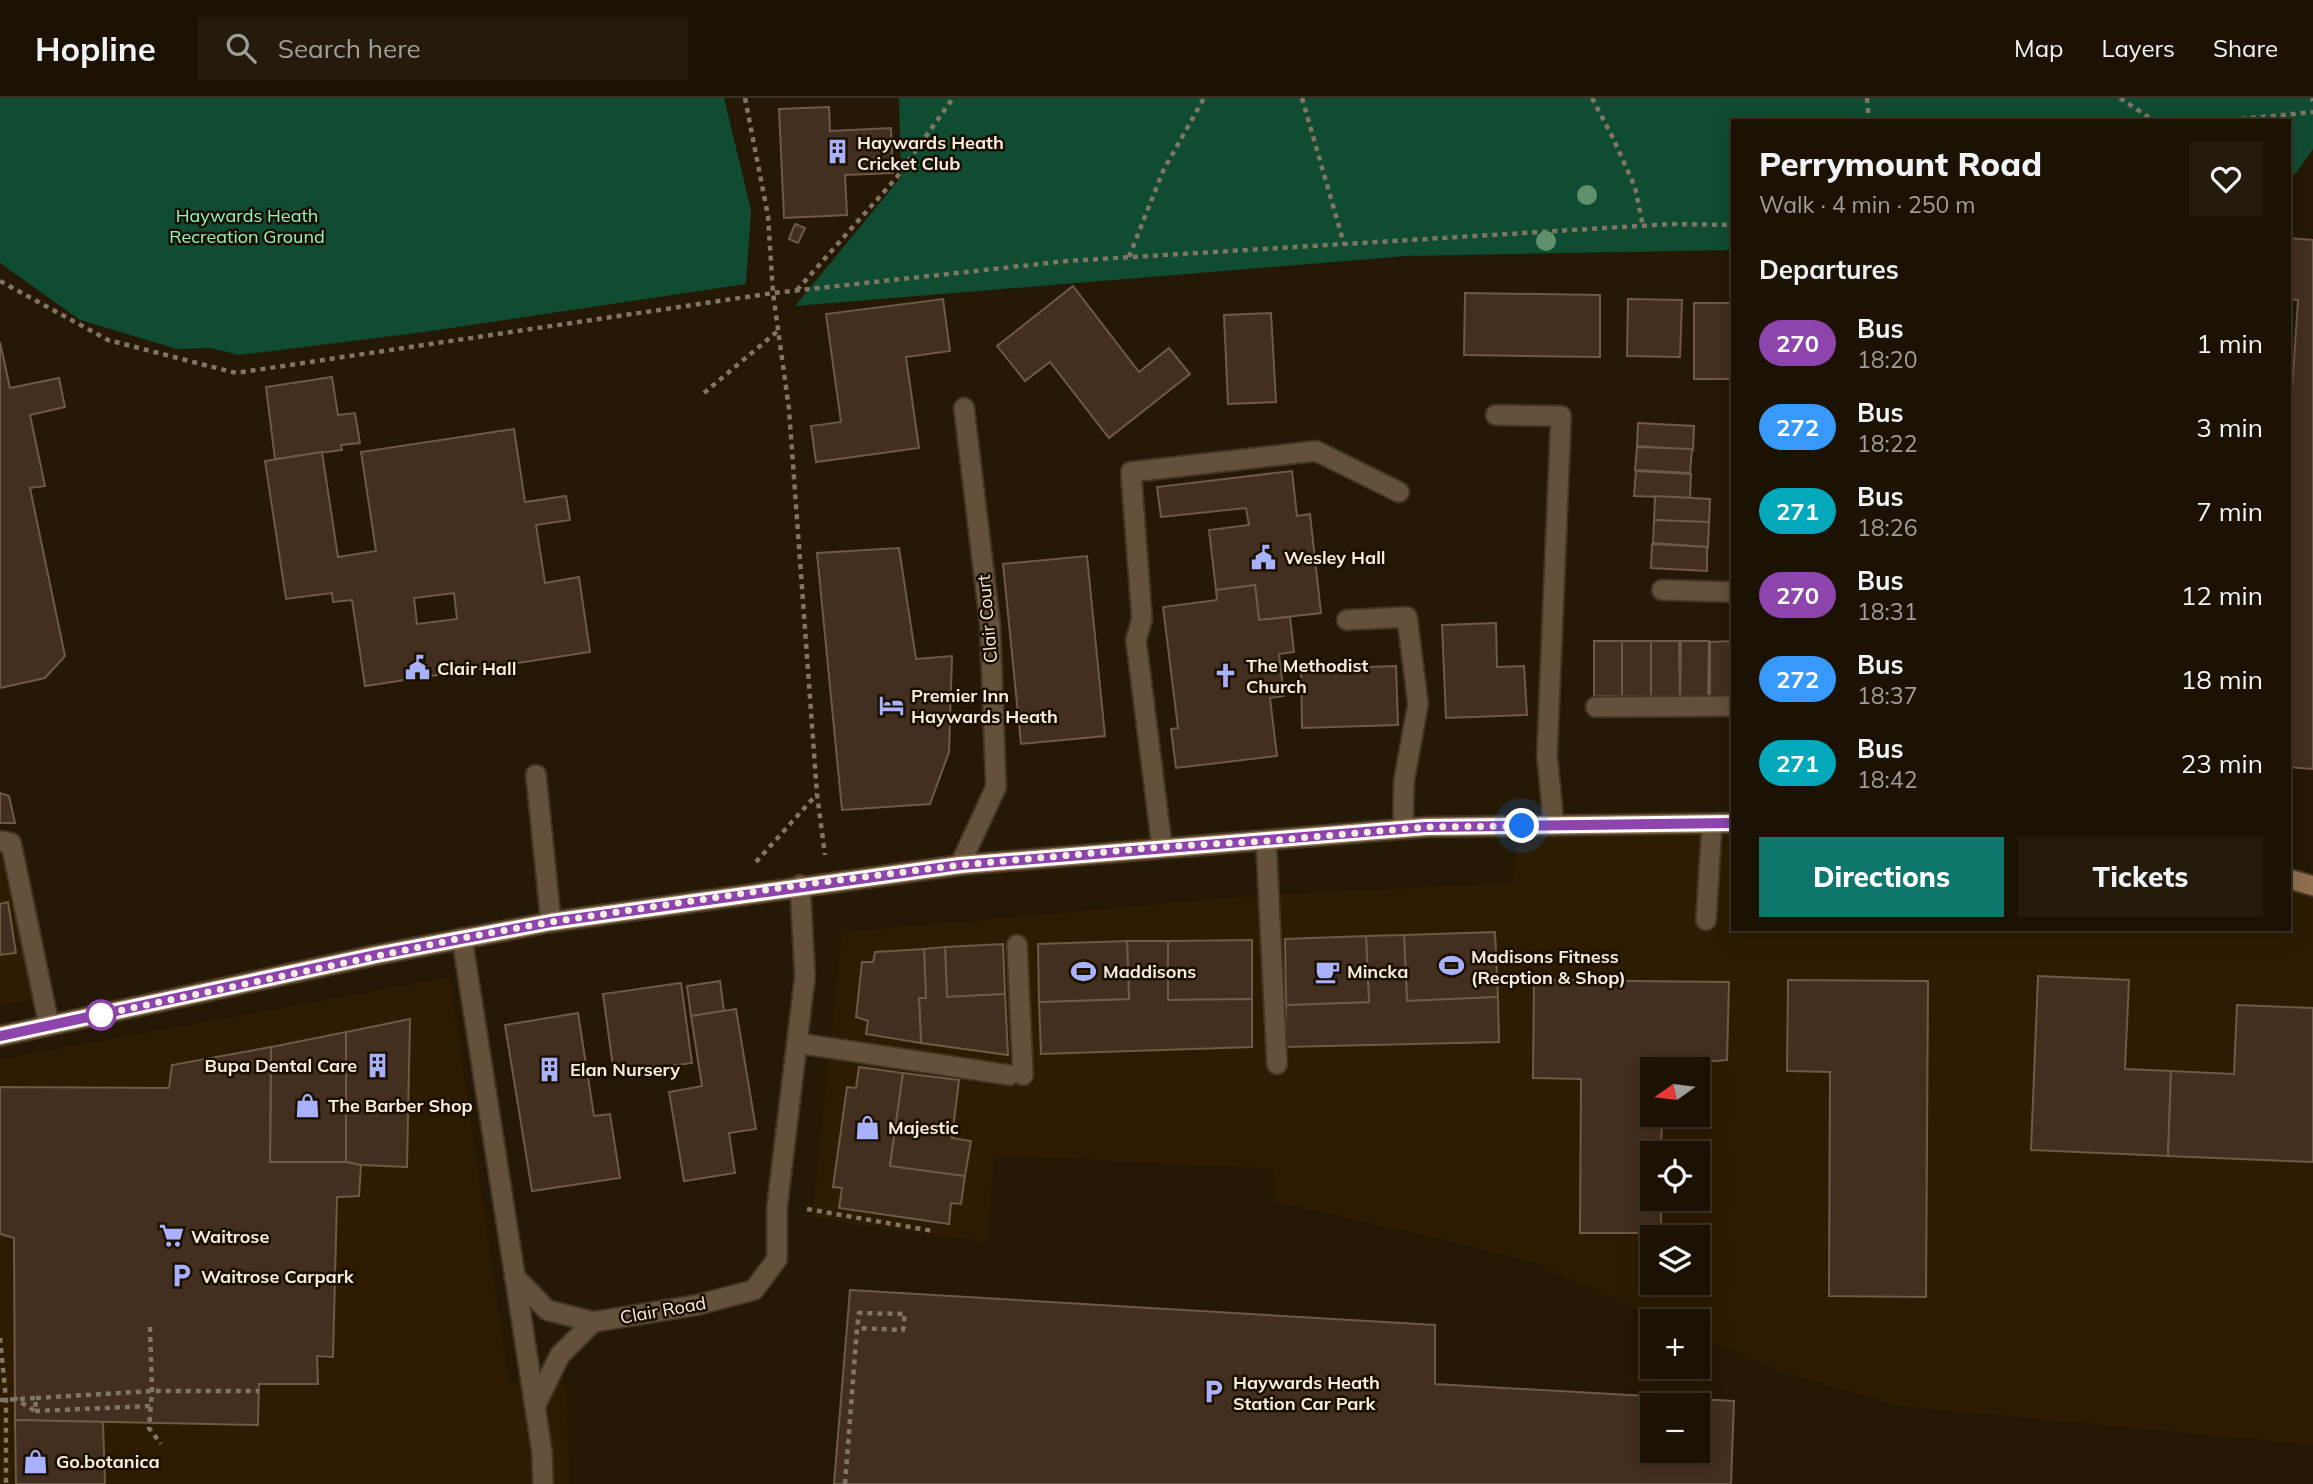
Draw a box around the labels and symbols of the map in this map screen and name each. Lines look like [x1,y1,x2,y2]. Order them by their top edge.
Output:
place label: Haywards Heath Cricket Club [857,131,1004,175]
building icon: Haywards Heath Cricket Club [823,138,851,166]
park label: Haywards Heath Recreation Ground [169,204,325,248]
public building icon: Wesley Hall [1250,543,1278,571]
place label: Wesley Hall [1284,546,1386,569]
street label: Clair Court [972,574,1002,664]
public building icon: Clair Hall [403,654,431,682]
place label: The Methodist Church [1246,654,1368,698]
place label: Clair Hall [437,657,516,680]
church icon: The Methodist Church [1212,661,1240,689]
place label: Premier Inn Haywards Heath [911,684,1058,728]
hotel icon: Premier Inn Haywards Heath [877,691,905,719]
your location [1504,808,1539,843]
place label: Madisons Fitness (Recption & Shop) [1471,945,1626,989]
sports icon: Madisons Fitness (Recption & Shop) [1437,952,1465,980]
sports icon: Maddisons [1069,957,1097,985]
cafe icon: Mincka [1313,957,1341,985]
place label: Maddisons [1103,960,1196,983]
place label: Mincka [1347,960,1408,983]
unlabelled marker [86,1000,116,1030]
building icon: Bupa Dental Care [363,1051,391,1079]
place label: Bupa Dental Care [205,1054,357,1077]
building icon: Elan Nursery [536,1055,564,1083]
north arrow [1640,1057,1710,1127]
place label: Elan Nursery [570,1058,680,1081]
shop icon: The Barber Shop [294,1091,322,1119]
place label: The Barber Shop [328,1094,473,1117]
shop icon: Majestic [854,1113,882,1141]
place label: Majestic [888,1116,959,1139]
supermarket icon: Waitrose [157,1222,185,1250]
place label: Waitrose [191,1225,269,1248]
parking icon: Waitrose Carpark [167,1262,195,1290]
place label: Waitrose Carpark [201,1265,355,1288]
street label: Clair Road [618,1291,708,1329]
place label: Haywards Heath Station Car Park [1233,1371,1380,1415]
parking icon: Haywards Heath Station Car Park [1199,1378,1227,1406]
shop icon: Go.botanica [22,1447,50,1475]
place label: Go.botanica [56,1450,160,1473]

